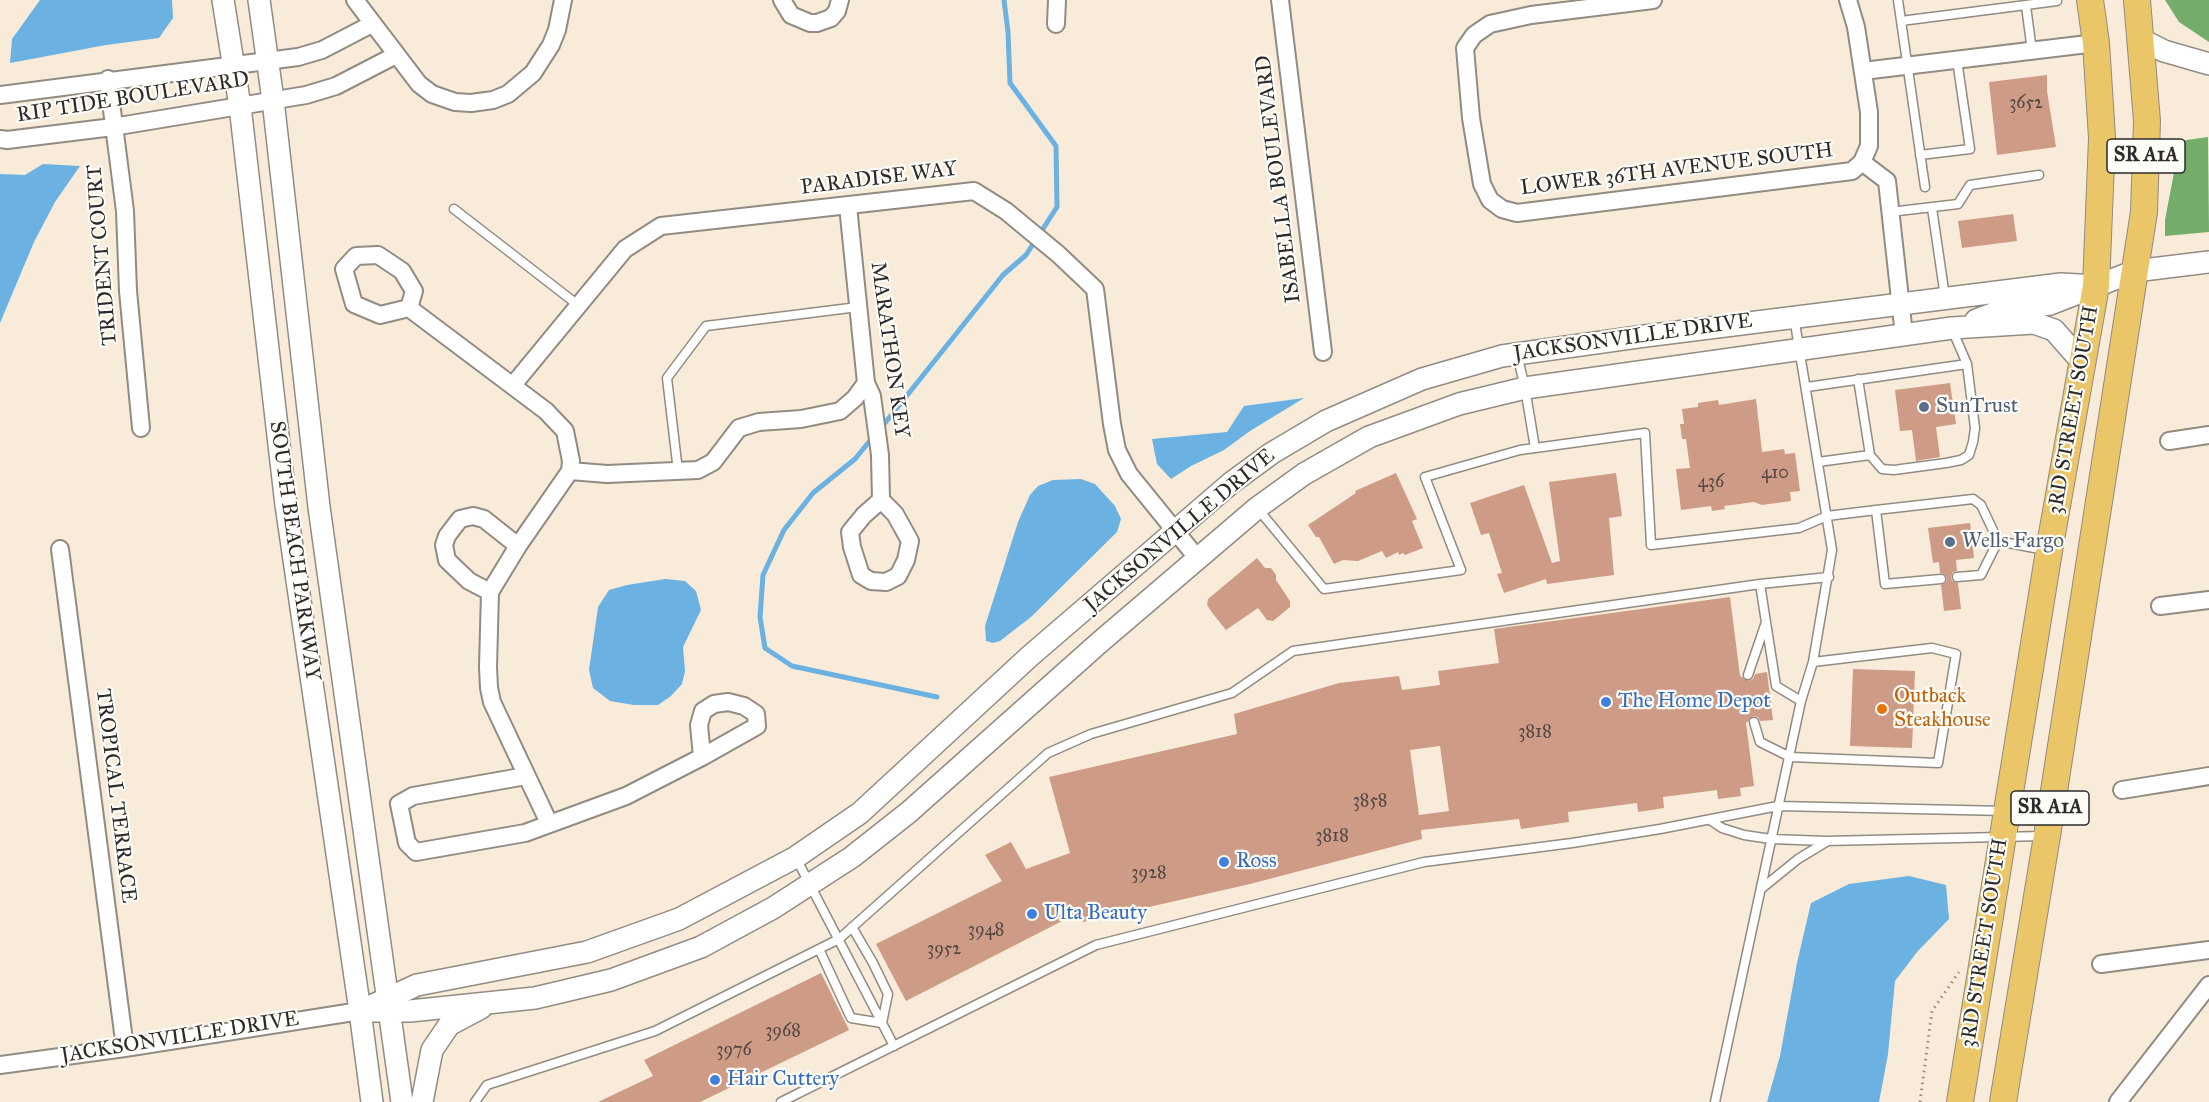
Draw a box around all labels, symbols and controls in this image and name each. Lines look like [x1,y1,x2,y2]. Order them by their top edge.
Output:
street label: ISABELLA BOULEVARD [1251,54,1307,304]
street label: RIP TIDE BOULEVARD [15,67,251,129]
house number: 3652 [2009,93,2043,115]
street label: LOWER 36TH AVENUE SOUTH [1519,138,1835,202]
road number: SR A1A [2107,139,2185,173]
street label: PARADISE WAY [799,157,959,201]
street label: TRIDENT COURT [83,163,123,347]
street label: MARATHON KEY [864,260,914,440]
street label: 3RD STREET SOUTH [2043,304,2105,516]
street label: JACKSONVILLE DRIVE [1512,309,1754,367]
place label: SunTrust [1936,394,2018,420]
marker: SunTrust [1917,400,1931,414]
street label: SOUTH BEACH PARKWAY [263,420,325,682]
street label: JACKSONVILLE DRIVE [1080,444,1280,618]
house number: 410 [1761,463,1789,485]
house number: 436 [1698,472,1724,494]
place label: Wells Fargo [1962,529,2064,555]
marker: Wells Fargo [1943,535,1957,549]
place label: Outback Steakhouse [1894,684,1991,734]
street label: TROPICAL TERRACE [89,687,141,905]
place label: The Home Depot [1618,689,1771,715]
marker: The Home Depot [1599,695,1613,709]
marker: Outback Steakhouse [1875,702,1889,716]
house number: 3818 [1518,722,1552,744]
house number: 3858 [1353,791,1387,813]
road number: SR A1A [2011,791,2089,825]
house number: 3818 [1315,826,1349,848]
street label: 3RD STREET SOUTH [1956,837,2014,1049]
place label: Ross [1236,849,1277,875]
marker: Ross [1217,855,1231,869]
house number: 3928 [1131,863,1167,885]
place label: Ulta Beauty [1044,901,1147,927]
marker: Ulta Beauty [1025,907,1039,921]
house number: 3948 [968,920,1004,942]
house number: 3952 [927,939,961,961]
street label: JACKSONVILLE DRIVE [59,1007,301,1069]
house number: 3968 [765,1021,801,1043]
house number: 3976 [716,1040,752,1062]
place label: Hair Cuttery [727,1067,839,1093]
marker: Hair Cuttery [708,1073,722,1087]

